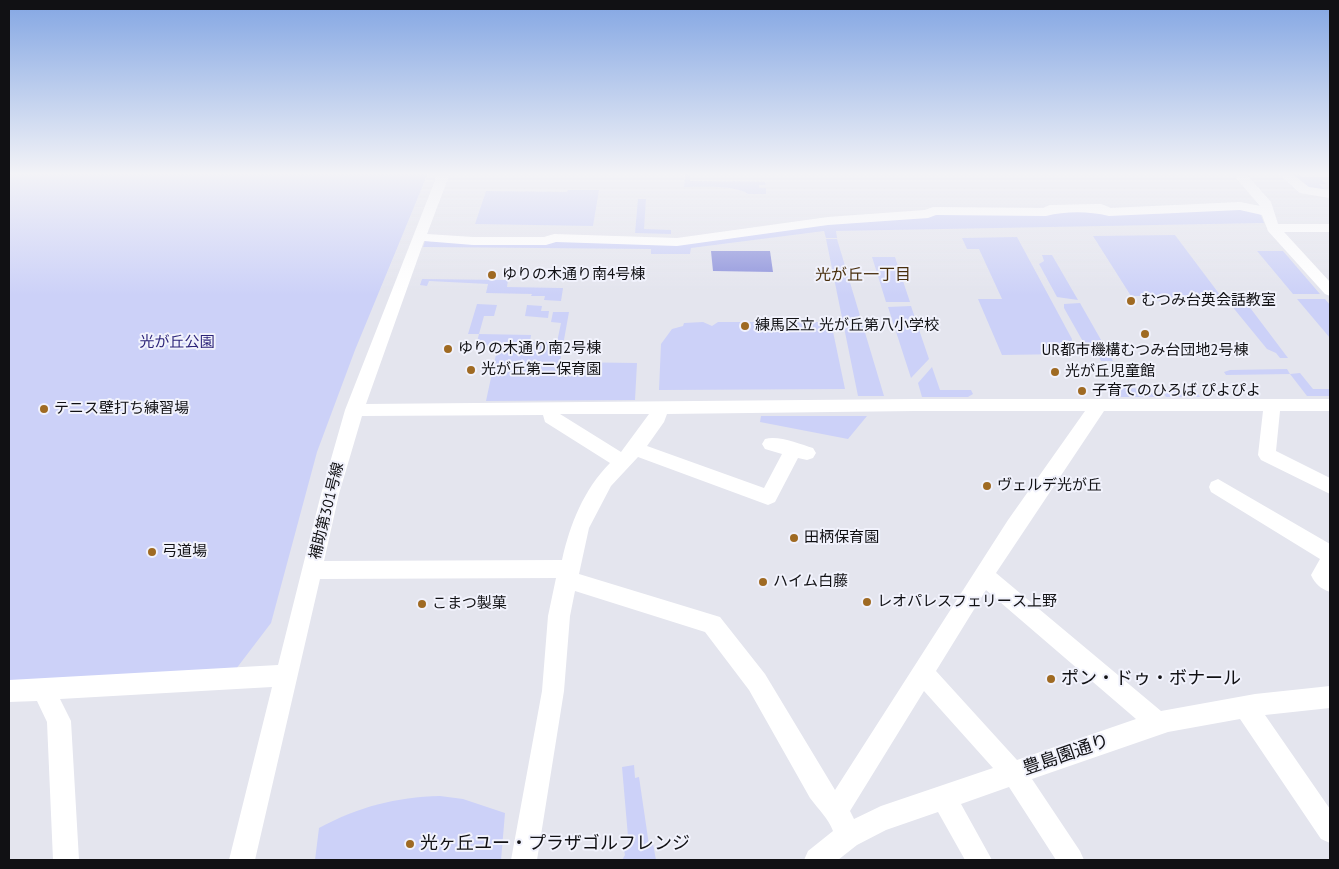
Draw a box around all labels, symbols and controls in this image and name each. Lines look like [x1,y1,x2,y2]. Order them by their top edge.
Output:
district label: 光が丘一丁目 [815,265,911,285]
place label: ゆりの木通り南4号棟 [502,266,645,284]
marker: ゆりの木通り南4号棟 [486,269,498,281]
place label: むつみ台英会話教室 [1141,292,1276,310]
marker: むつみ台英会話教室 [1125,295,1137,307]
place label: 練馬区立 光が丘第八小学校 [755,317,939,335]
marker: 練馬区立 光が丘第八小学校 [739,320,751,332]
marker: UR都市機構むつみ台団地2号棟 [1139,328,1151,340]
park label: 光が丘公園 [140,334,214,352]
place label: ゆりの木通り南2号棟 [458,340,601,358]
place label: UR都市機構むつみ台団地2号棟 [1042,342,1248,360]
marker: ゆりの木通り南2号棟 [442,343,454,355]
place label: 光が丘第二保育園 [481,361,601,379]
place label: 光が丘児童館 [1065,363,1155,381]
marker: 光が丘第二保育園 [465,364,477,376]
marker: 光が丘児童館 [1049,366,1061,378]
place label: 子育てのひろば ぴよぴよ [1092,382,1261,400]
marker: 子育てのひろば ぴよぴよ [1076,385,1088,397]
place label: テニス壁打ち練習場 [54,400,189,418]
marker: テニス壁打ち練習場 [38,403,50,415]
street label: 補助第301号線 [306,461,348,561]
place label: ヴェルデ光が丘 [997,477,1102,495]
marker: ヴェルデ光が丘 [981,480,993,492]
place label: 田柄保育園 [804,529,879,547]
marker: 田柄保育園 [788,532,800,544]
place label: 弓道場 [162,543,207,561]
marker: 弓道場 [146,546,158,558]
place label: ハイム白藤 [773,573,848,591]
marker: ハイム白藤 [757,576,769,588]
place label: レオパレスフェリース上野 [877,593,1057,611]
place label: こまつ製菓 [432,595,507,613]
marker: レオパレスフェリース上野 [861,596,873,608]
marker: こまつ製菓 [416,598,428,610]
place label: ポン・ドゥ・ボナール [1061,668,1241,690]
marker: ポン・ドゥ・ボナール [1045,673,1057,685]
street label: 豊島園通り [1020,730,1112,780]
place label: 光ヶ丘ユー・プラザゴルフレンジ [420,833,690,855]
marker: 光ヶ丘ユー・プラザゴルフレンジ [404,838,416,850]

